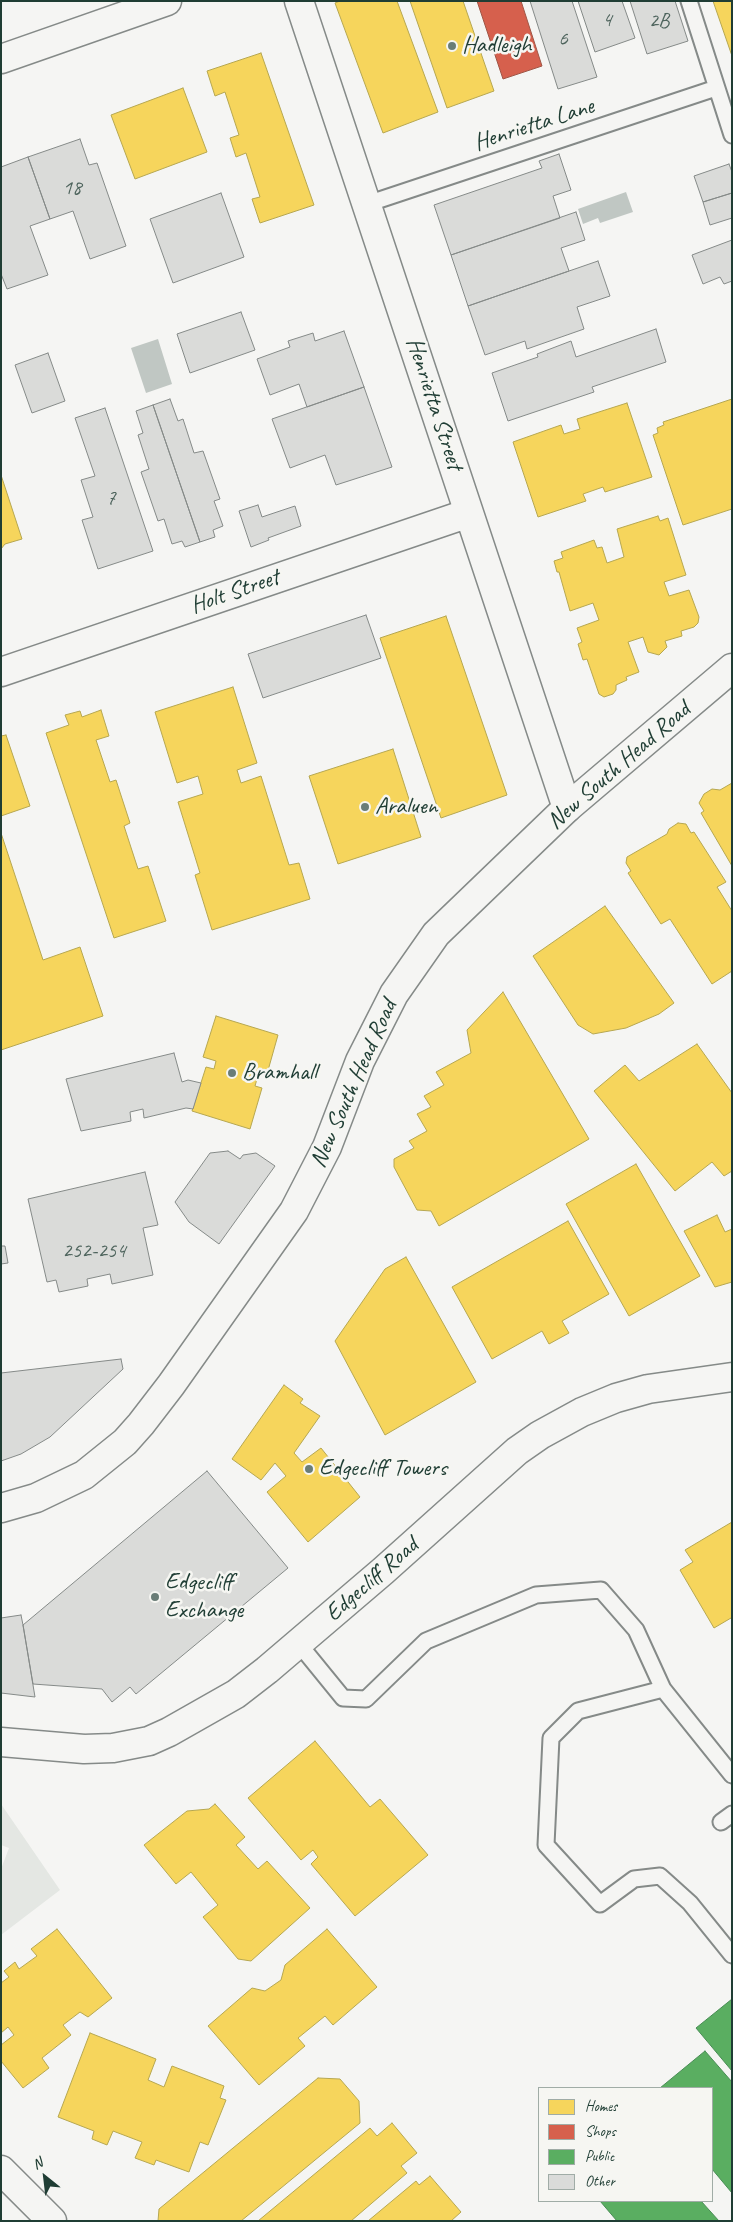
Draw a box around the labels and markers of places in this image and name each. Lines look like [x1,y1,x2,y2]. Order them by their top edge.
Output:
place label: Hadleigh [462,32,531,60]
marker: Hadleigh [446,40,458,52]
place label: Araluen [375,793,437,821]
marker: Araluen [359,801,371,813]
place label: Bramhall [242,1059,317,1087]
marker: Bramhall [226,1067,238,1079]
place label: Edgecliff Towers [319,1455,447,1483]
marker: Edgecliff Towers [303,1463,315,1475]
place label: Edgecliff Exchange [165,1569,243,1625]
marker: Edgecliff Exchange [149,1591,161,1603]

